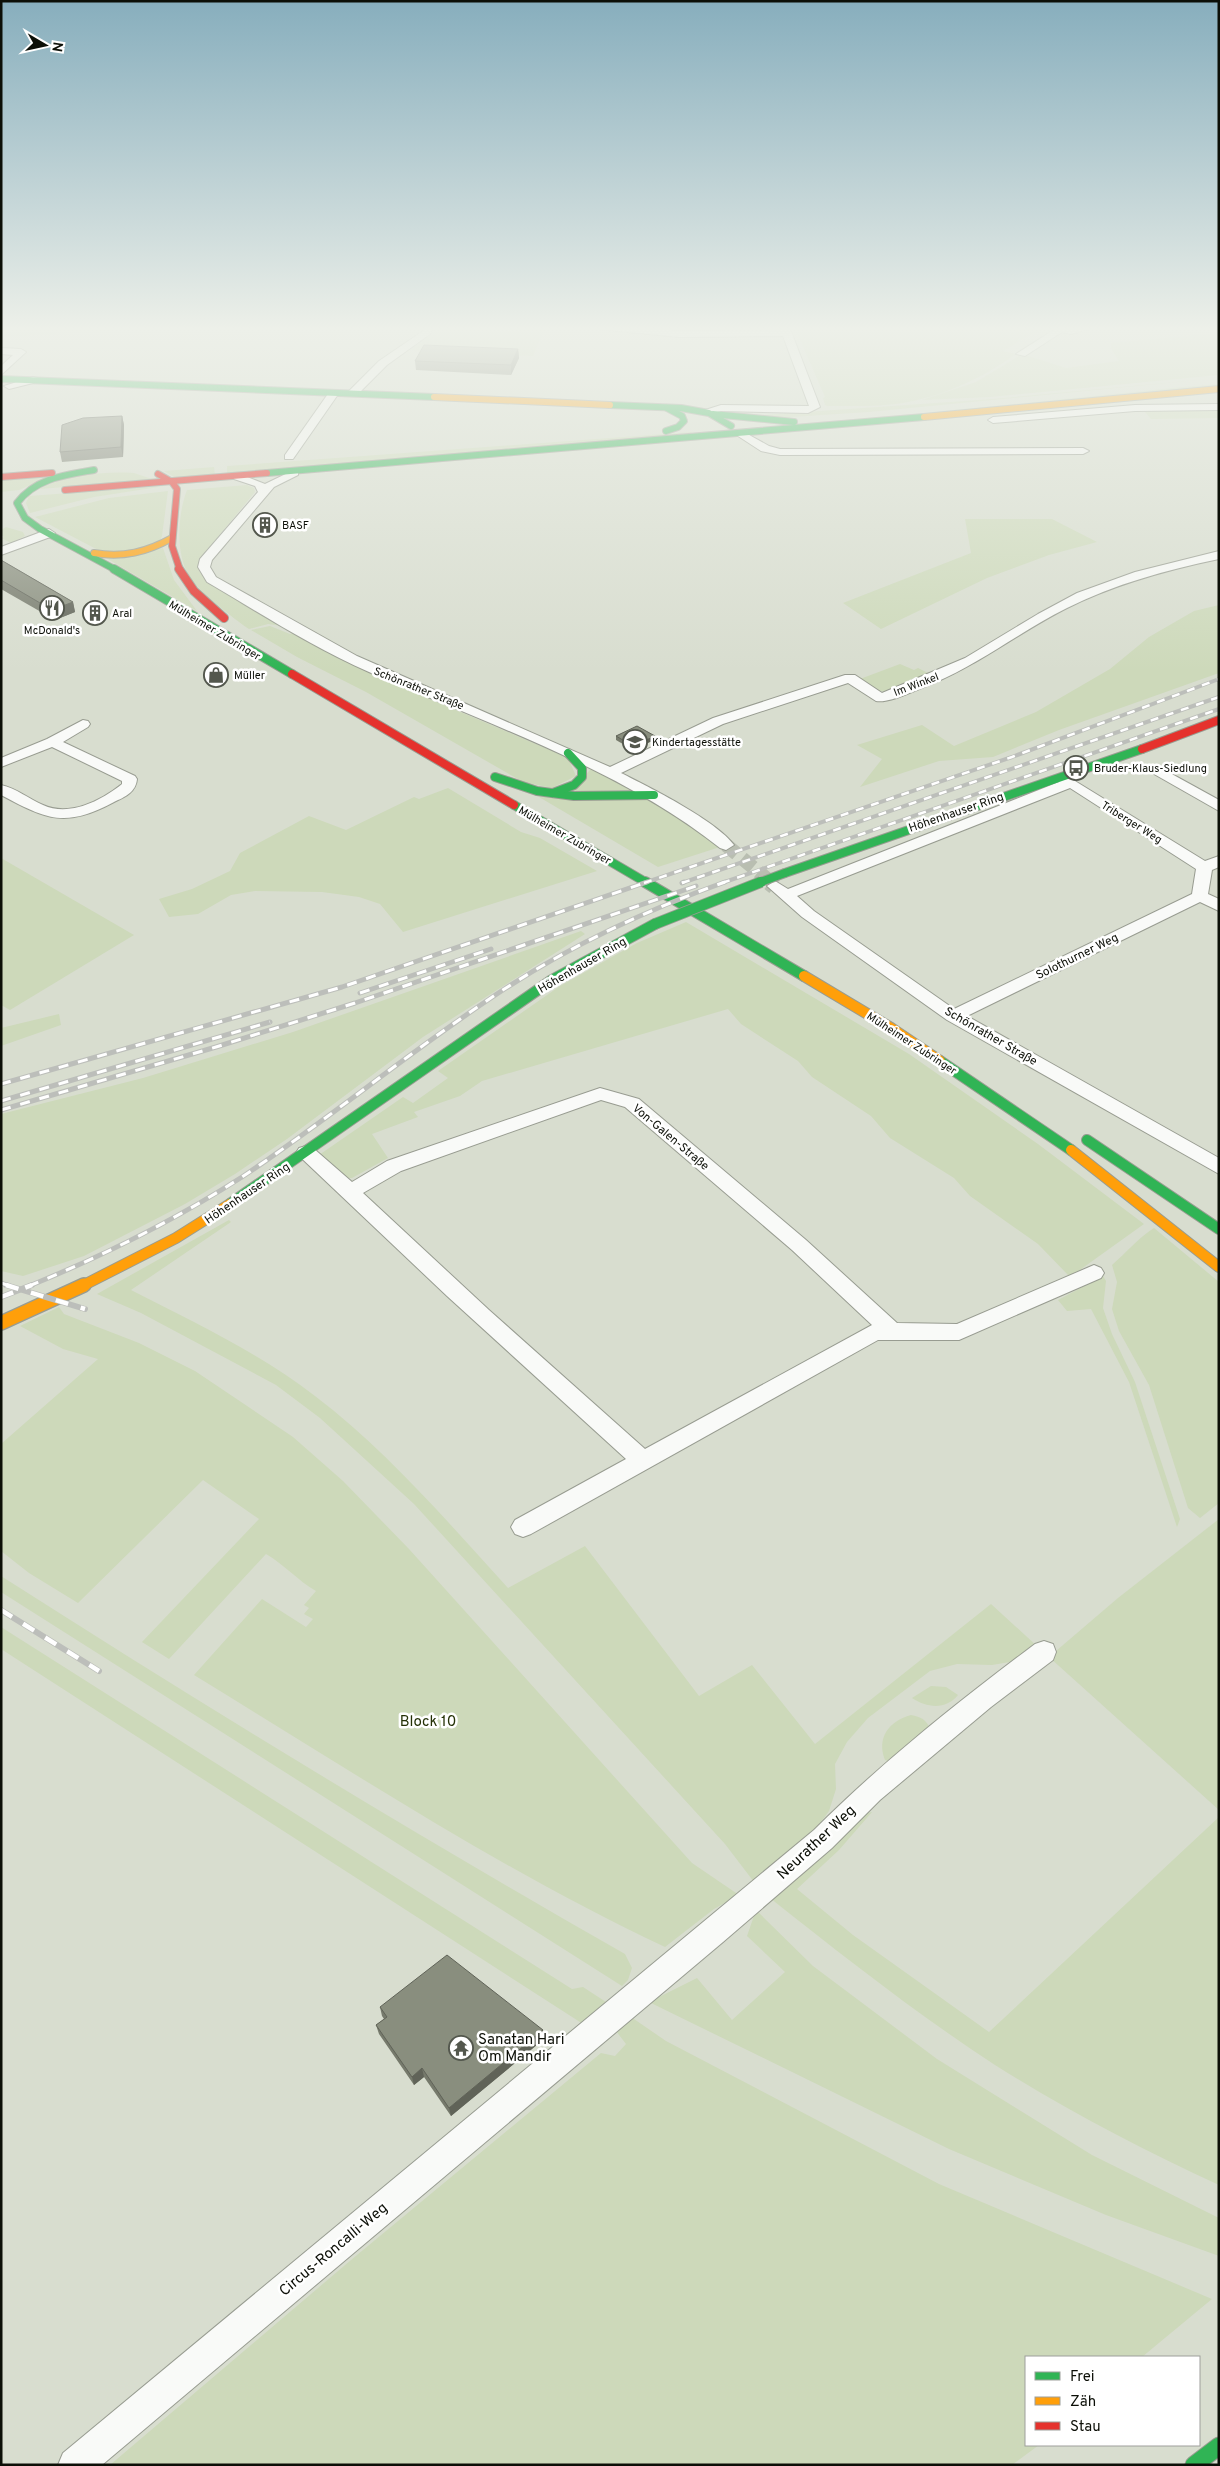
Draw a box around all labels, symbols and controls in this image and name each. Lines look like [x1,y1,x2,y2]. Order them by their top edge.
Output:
north arrow [20,20,70,70]
text: N [47,40,66,53]
building icon: BASF [252,512,278,538]
place label: BASF [282,519,309,533]
restaurant icon: McDonald's [39,595,65,621]
street label: Mülheimer Zubringer [166,598,264,664]
building icon: Aral [82,600,108,626]
place label: Aral [112,607,132,621]
place label: McDonald's [24,624,80,638]
shop icon: Müller [203,662,229,688]
street label: Schönrather Straße [372,664,466,713]
place label: Müller [234,669,266,683]
street label: Im Winkel [892,670,941,700]
school or university icon: Kindertagesstätte [622,729,648,755]
place label: Kindertagesstätte [652,736,741,750]
bus stop icon: Bruder-Klaus-Siedlung [1063,755,1089,781]
place label: Bruder-Klaus-Siedlung [1094,762,1207,776]
street label: Höhenhauser Ring [907,789,1006,837]
street label: Triberger Weg [1099,799,1164,847]
street label: Mülheimer Zubringer [516,804,614,868]
street label: Solothurner Weg [1034,930,1121,984]
street label: Höhenhauser Ring [535,934,630,998]
street label: Schönrather Straße [941,1004,1040,1070]
street label: Mülheimer Zubringer [864,1009,960,1079]
street label: Von-Galen-Straße [629,1101,712,1175]
street label: Höhenhauser Ring [202,1159,293,1228]
park label: Block 10 [400,1713,456,1732]
street label: Neurather Weg [774,1802,860,1884]
place label: Sanatan Hari Om Mandir [478,2031,565,2067]
temple icon: Sanatan Hari Om Mandir [448,2035,474,2061]
street label: Circus-Roncalli-Weg [276,2199,392,2301]
legend [1025,2356,1200,2446]
text: Frei [1070,2368,1095,2387]
text: Zäh [1070,2393,1096,2412]
text: Stau [1070,2418,1101,2437]

